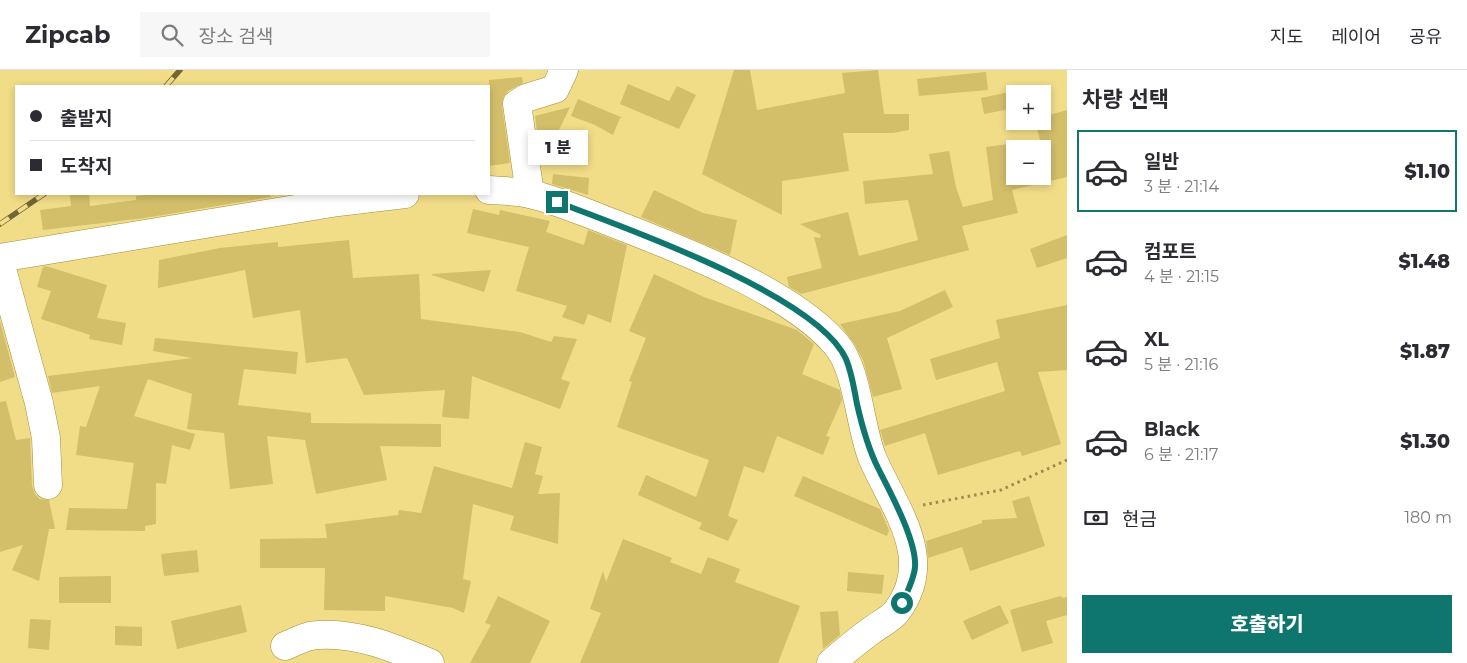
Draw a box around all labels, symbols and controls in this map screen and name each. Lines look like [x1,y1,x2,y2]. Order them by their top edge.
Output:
search box [140,12,490,57]
text: Zipcab [25,20,110,49]
icon: search [158,21,186,49]
text: 장소 검색 [198,25,273,48]
text: 지도 [1270,26,1303,48]
text: 레이어 [1331,26,1381,48]
text: 공유 [1409,26,1442,48]
map controls [1006,85,1051,185]
button: + [1006,85,1051,130]
text: 차량 선택 [1082,86,1169,113]
text: 출발지 [60,107,112,130]
callout: 1 분 [527,129,587,164]
text: 1 분 [545,138,571,157]
button: − [1006,140,1051,185]
icon: car [1084,149,1129,194]
text: 일반 [1144,150,1179,173]
text: 도착지 [60,155,112,178]
text: $1.10 [1404,160,1450,183]
text: 3 분 · 21:14 [1144,177,1219,196]
route end [546,191,568,213]
icon: car [1084,239,1129,284]
text: 컴포트 [1144,240,1196,263]
text: $1.48 [1399,250,1450,273]
text: 4 분 · 21:15 [1144,267,1219,286]
text: XL [1144,328,1169,351]
icon: car [1084,329,1129,374]
text: $1.87 [1400,340,1450,363]
text: 5 분 · 21:16 [1144,355,1218,374]
text: Black [1144,418,1200,441]
icon: car [1084,419,1129,464]
text: $1.30 [1400,430,1450,453]
text: 6 분 · 21:17 [1144,445,1219,464]
icon: cash [1082,504,1110,532]
text: 현금 [1122,508,1157,531]
text: 180 m [1404,508,1452,527]
route start [891,592,913,614]
button: 호출하기 [1082,595,1452,653]

